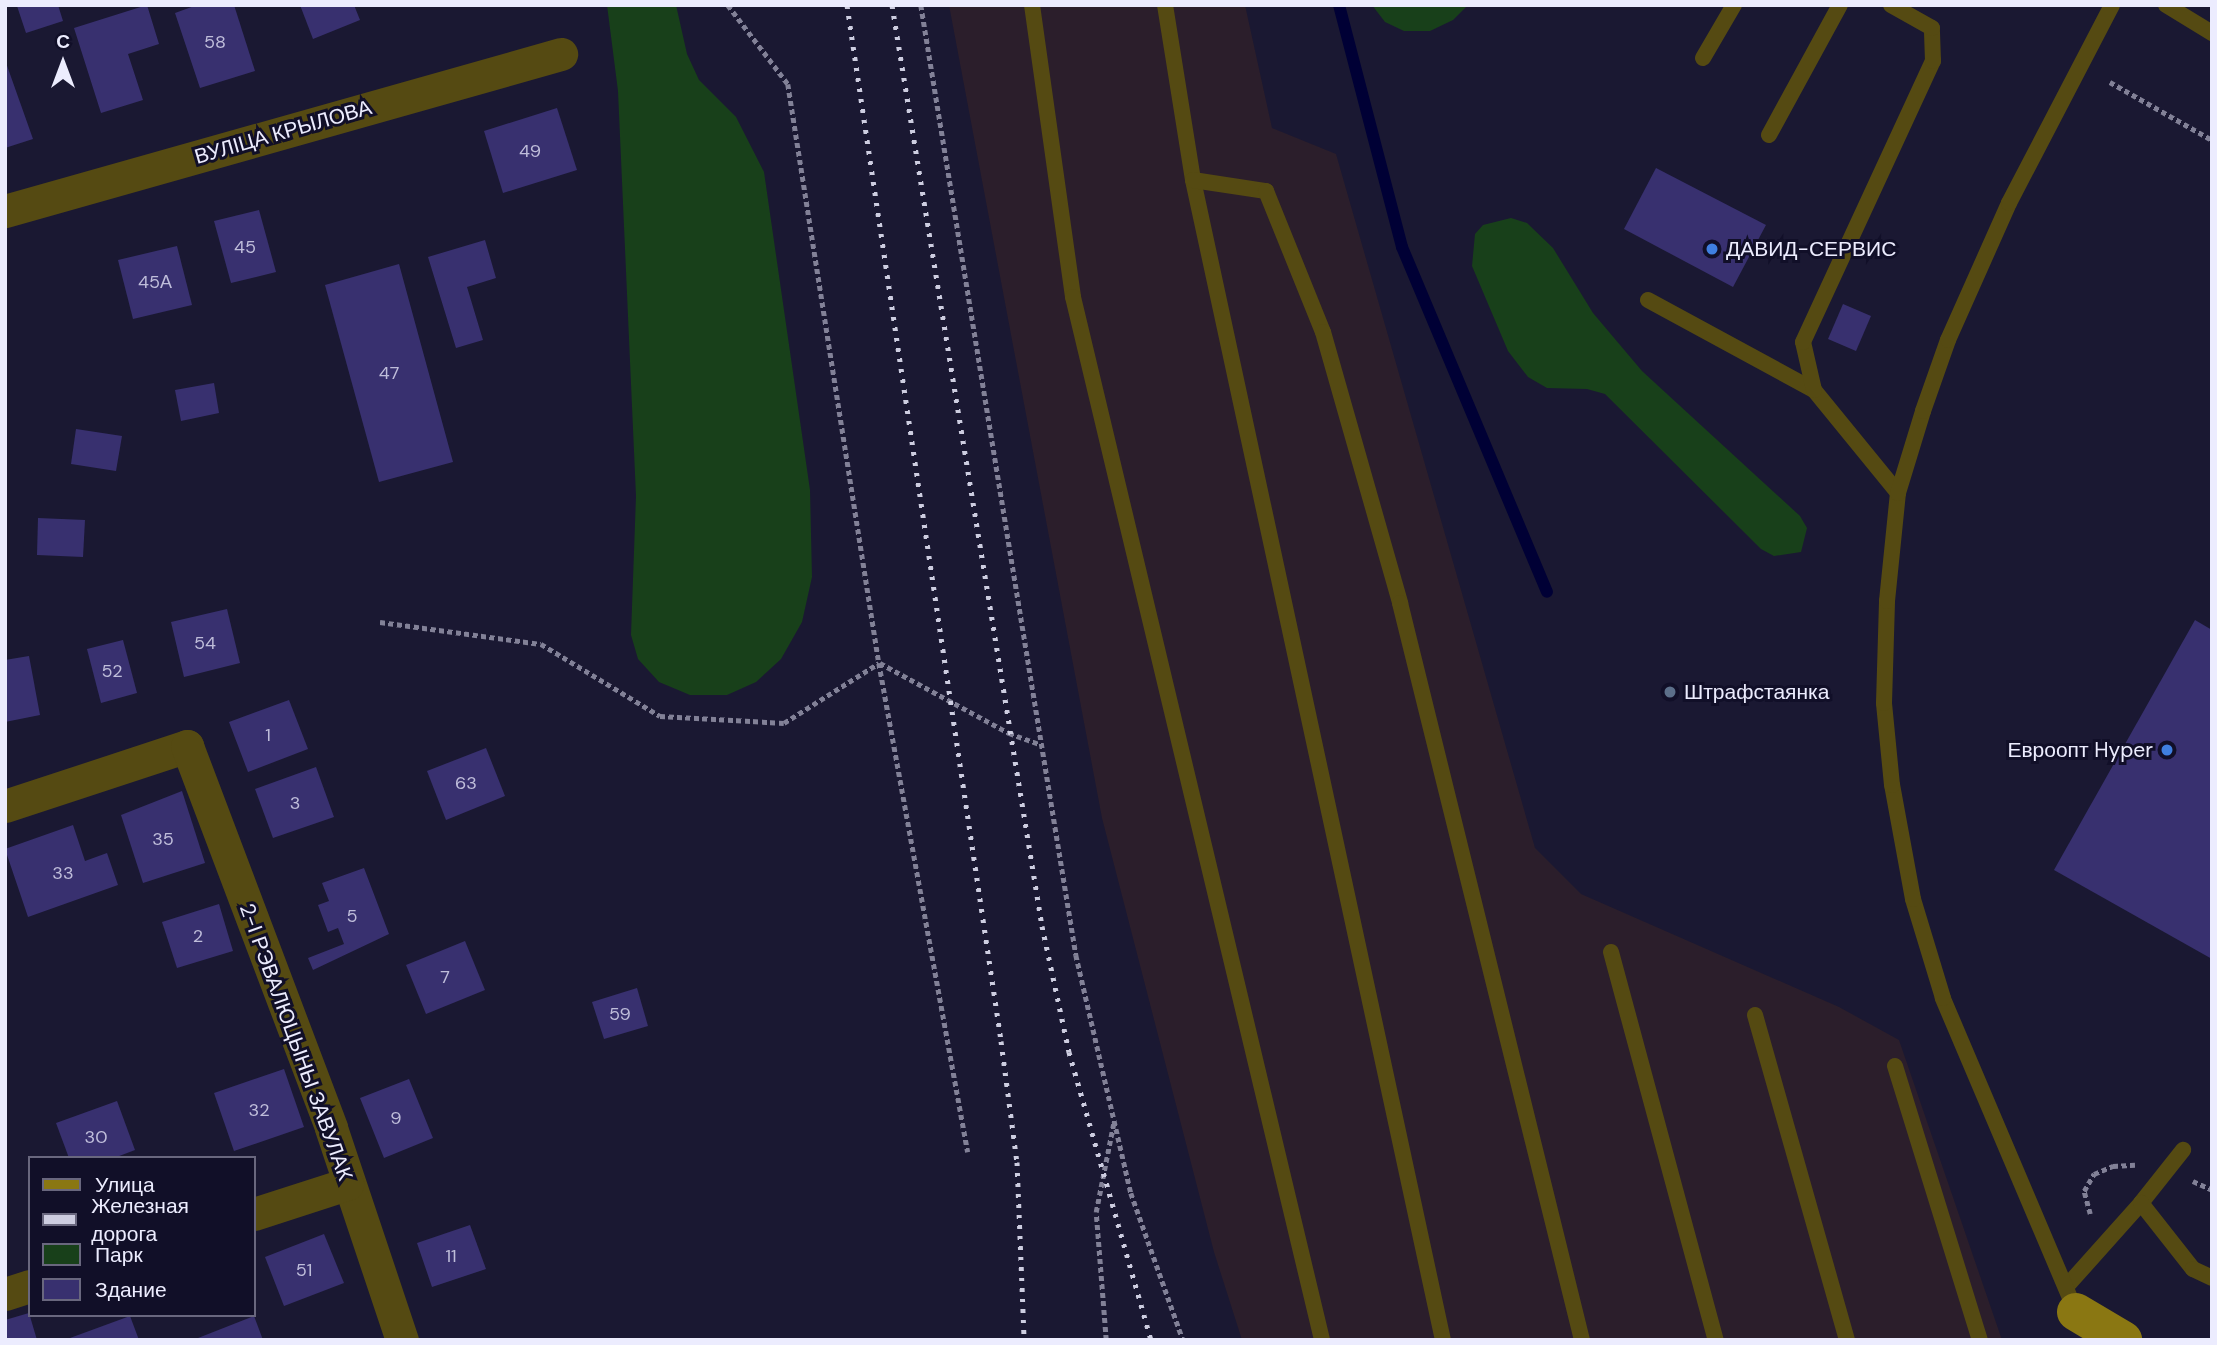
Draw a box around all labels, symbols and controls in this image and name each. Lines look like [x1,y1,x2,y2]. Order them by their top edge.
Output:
north arrow [28,28,98,98]
text: С [56,29,70,54]
house number: 58 [204,31,226,53]
street label: ВУЛІЦА КРЫЛОВА [192,95,374,169]
house number: 49 [519,140,541,162]
house number: 45 [234,236,256,258]
place label: ДАВИД-СЕРВИС [1726,236,1896,262]
marker: ДАВИД-СЕРВИС [1704,241,1720,257]
house number: 45А [138,271,172,293]
house number: 47 [379,362,399,384]
house number: 54 [194,632,216,654]
house number: 52 [101,660,123,682]
place label: Штрафстаянка [1684,679,1829,705]
marker: Штрафстаянка [1662,684,1678,700]
house number: 1 [265,724,271,746]
place label: Евроопт Hyper [2007,737,2153,763]
marker: Евроопт Hyper [2159,742,2175,758]
house number: 63 [455,772,477,794]
house number: 3 [290,792,300,814]
house number: 35 [152,828,174,850]
house number: 33 [52,862,74,884]
street label: 2-І РЭВАЛЮЦЫНЫ ЗАВУЛАК [234,900,358,1184]
house number: 5 [347,905,357,927]
house number: 2 [193,925,203,947]
house number: 7 [440,966,450,988]
house number: 59 [609,1003,631,1025]
house number: 32 [248,1099,270,1121]
house number: 9 [390,1107,402,1129]
house number: 30 [85,1126,107,1148]
legend [28,1156,256,1317]
text: Улица [95,1171,155,1199]
text: Железная дорога [91,1192,189,1248]
text: Парк [95,1241,143,1269]
house number: 11 [445,1245,457,1267]
house number: 51 [296,1259,312,1281]
text: Здание [95,1276,167,1304]

